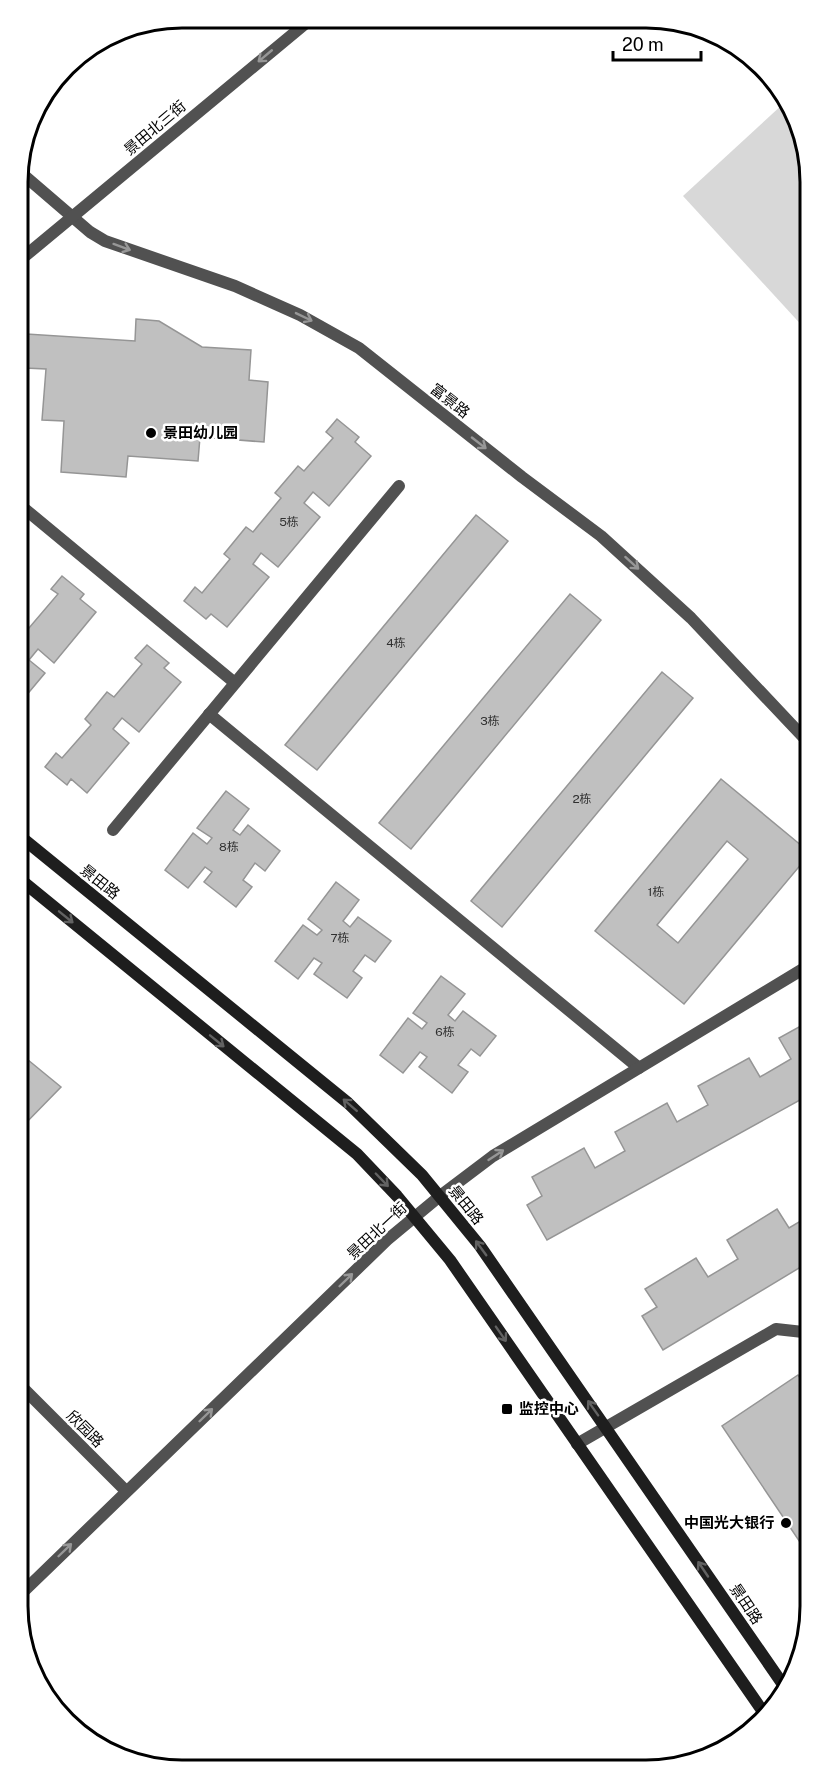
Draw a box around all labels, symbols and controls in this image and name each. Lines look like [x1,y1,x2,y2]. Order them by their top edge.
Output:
scale bar [613,24,702,62]
text: 20 m [622,34,664,55]
one-way arrow [258,49,274,62]
street label: 景田北三街 [120,97,189,158]
one-way arrow [112,243,130,254]
one-way arrow [294,312,312,323]
street label: 富景路 [427,380,473,421]
place label: 景田幼儿园 [163,424,238,441]
marker: 景田幼儿园 [144,426,158,440]
one-way arrow [470,436,486,449]
house number: 5栋 [279,515,299,529]
one-way arrow [624,556,639,570]
house number: 4栋 [386,636,406,650]
house number: 3栋 [480,714,500,728]
house number: 2栋 [572,792,592,806]
house number: 8栋 [219,840,239,854]
street label: 景田路 [77,861,123,902]
house number: 1栋 [648,885,664,899]
one-way arrow [58,911,74,924]
house number: 7栋 [330,931,350,945]
house number: 6栋 [435,1025,455,1039]
one-way arrow [209,1034,225,1047]
one-way arrow [343,1098,358,1112]
one-way arrow [487,1148,504,1161]
one-way arrow [375,1172,390,1187]
street label: 景田路 [446,1182,487,1228]
street label: 景田北一街 [343,1199,410,1262]
one-way arrow [475,1241,487,1257]
one-way arrow [339,1272,354,1287]
one-way arrow [495,1326,507,1342]
place label: 监控中心 [519,1400,579,1417]
one-way arrow [587,1400,599,1417]
marker: 监控中心 [500,1402,514,1416]
street label: 欣园路 [63,1407,107,1451]
one-way arrow [198,1407,213,1422]
place label: 中国光大银行 [684,1514,774,1531]
marker: 中国光大银行 [779,1516,793,1530]
one-way arrow [58,1543,73,1557]
one-way arrow [697,1560,710,1577]
street label: 景田路 [727,1580,766,1627]

